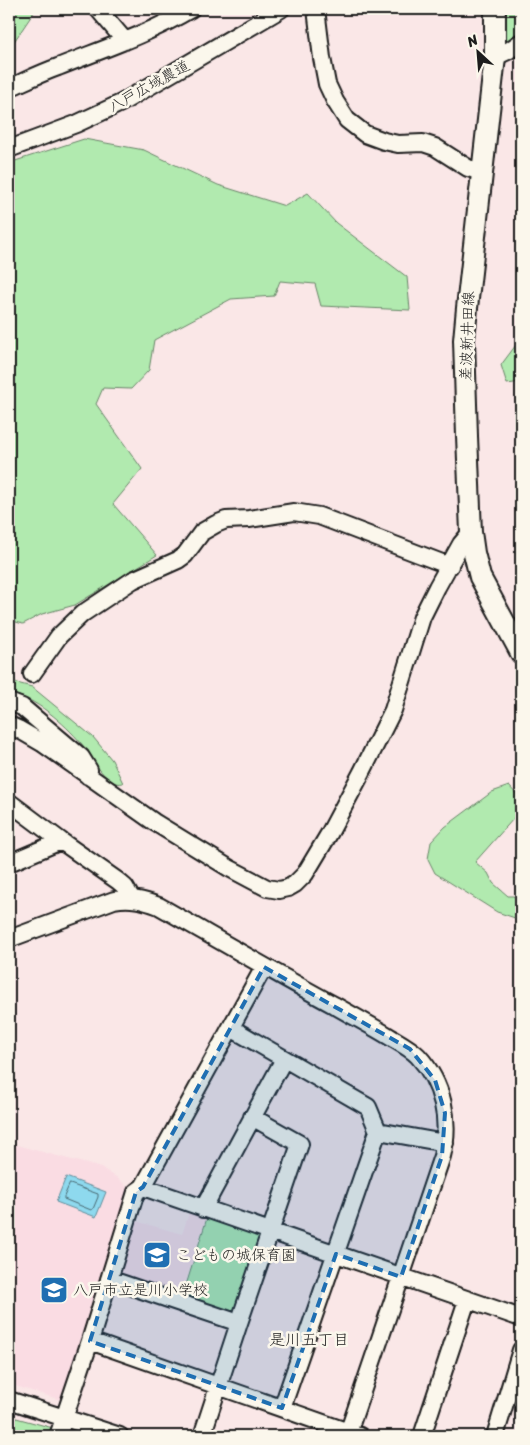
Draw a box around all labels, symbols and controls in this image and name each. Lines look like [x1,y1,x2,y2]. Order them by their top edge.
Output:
text: N [462,27,483,55]
north arrow [452,28,502,78]
street label: 八戸広域農道 [103,53,195,119]
street label: 差波新井田線 [452,291,482,381]
school or university icon: こどもの城保育園 [142,1240,172,1270]
place label: こどもの城保育園 [176,1242,296,1268]
school or university icon: 八戸市立是川小学校 [39,1275,69,1305]
place label: 八戸市立是川小学校 [73,1277,208,1303]
district label: 是川五丁目 [269,1325,349,1354]

